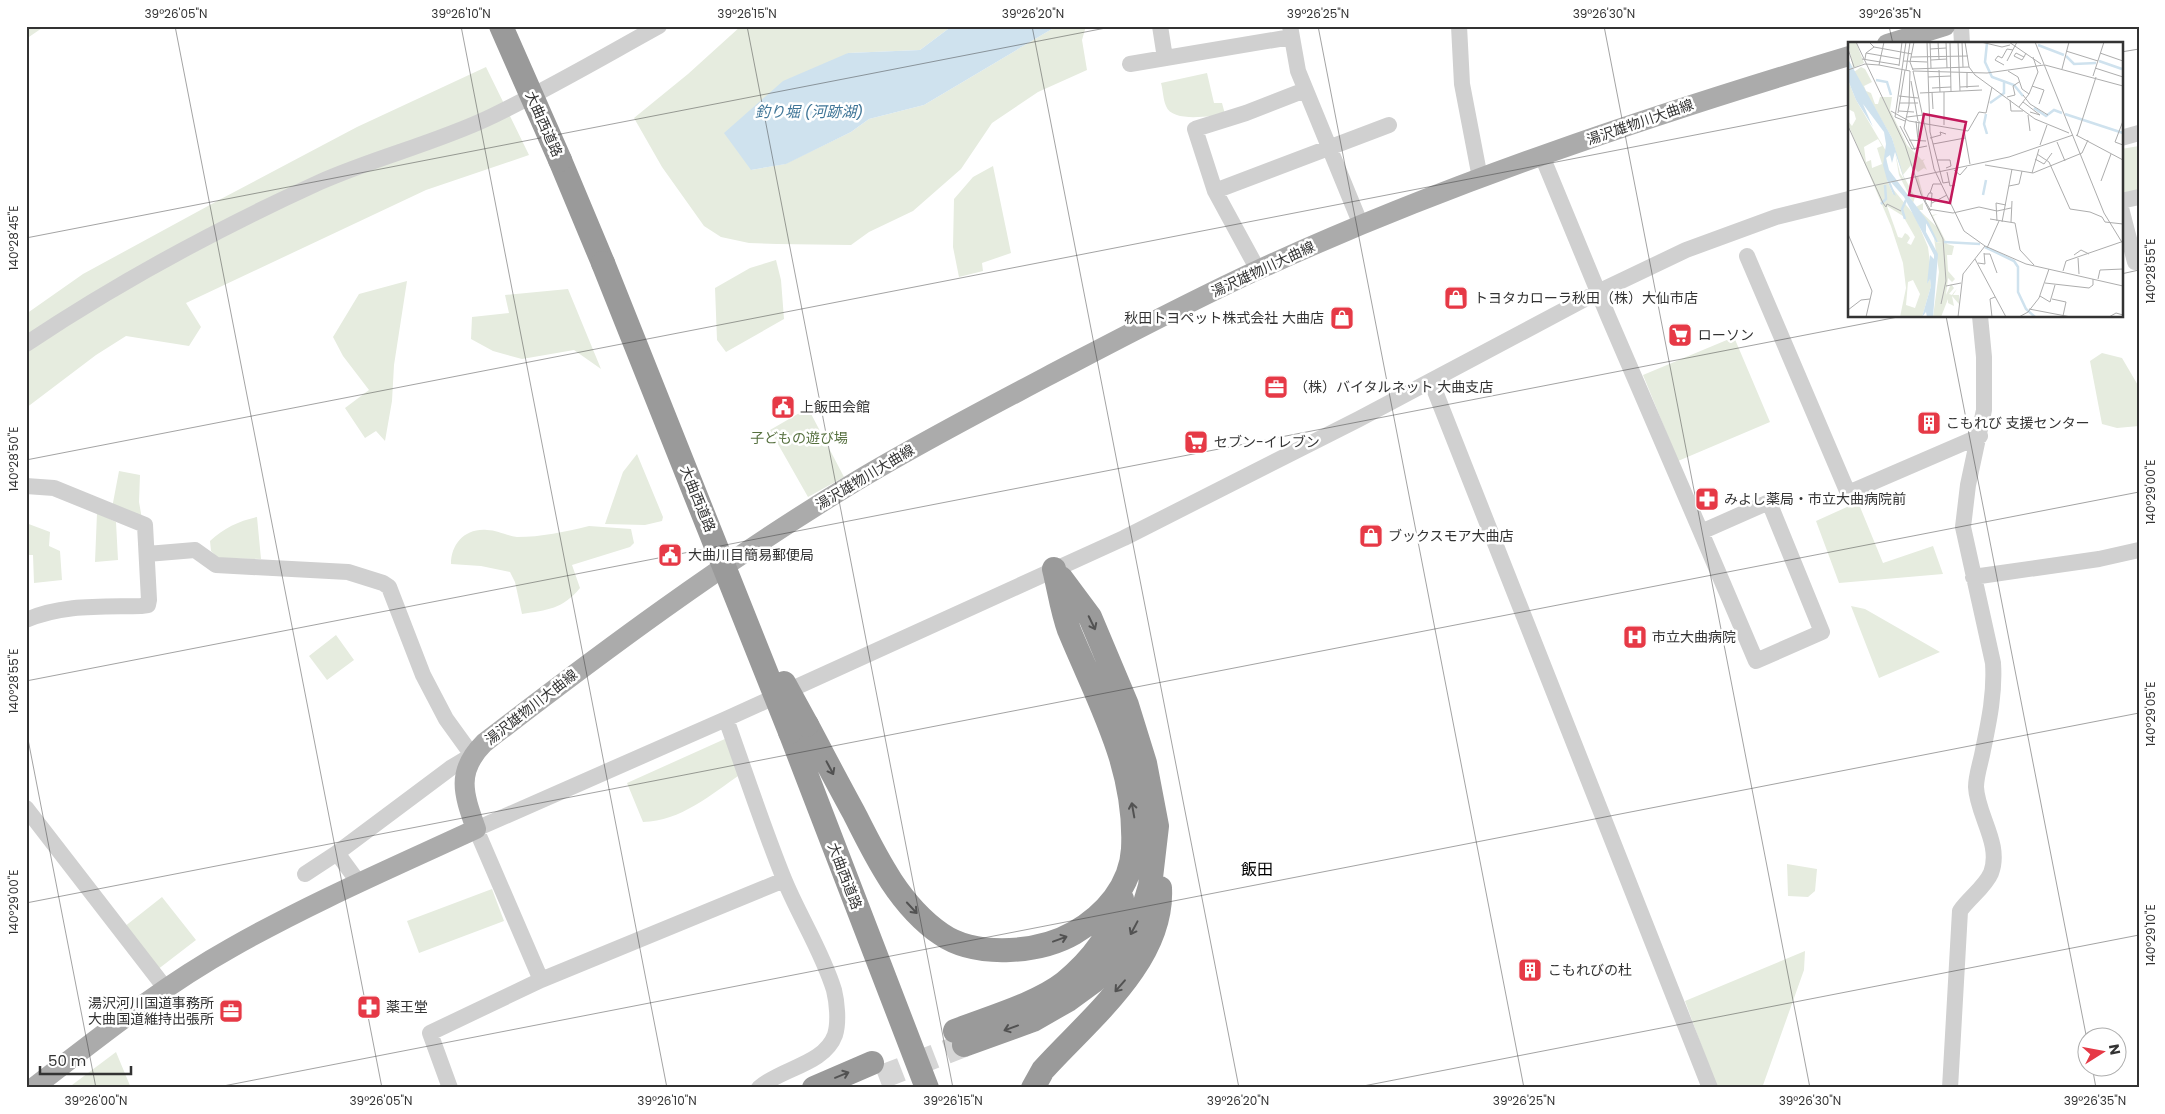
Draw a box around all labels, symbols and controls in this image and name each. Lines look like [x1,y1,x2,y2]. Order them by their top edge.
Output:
text: 39°26'05"N [145,5,208,22]
text: 39°26'10"N [431,5,491,22]
text: 39°26'15"N [717,5,777,22]
text: 39°26'20"N [1002,5,1064,22]
text: 39°26'25"N [1287,5,1349,22]
text: 39°26'30"N [1573,5,1635,22]
text: 39°26'35"N [1859,5,1921,22]
inset map [1848,42,2122,318]
street label: 大曲西道路 [521,88,567,160]
street label: 湯沢雄物川大曲線 [1584,94,1696,150]
water label: 釣り堀 (河跡湖) [755,101,863,122]
text: 140°28'45"E [5,206,22,270]
street label: 湯沢雄物川大曲線 [1208,236,1318,302]
text: 140°28'55"E [2142,239,2159,303]
shop icon: トヨタカローラ秋田（株）大仙市店 [1443,285,1469,311]
place label: トヨタカローラ秋田（株）大仙市店 [1474,288,1698,308]
shop icon: 秋田トヨペット株式会社 大曲店 [1329,305,1355,331]
place label: 秋田トヨペット株式会社 大曲店 [1124,308,1324,328]
supermarket icon: ローソン [1667,322,1693,348]
place label: ローソン [1698,325,1754,345]
office icon: （株）バイタルネット 大曲支店 [1263,374,1289,400]
place label: （株）バイタルネット 大曲支店 [1294,377,1493,397]
public building icon: 上飯田会館 [770,394,796,420]
place label: 上飯田会館 [800,397,870,417]
building icon: こもれび 支援センター [1916,410,1942,436]
place label: こもれび 支援センター [1946,413,2090,433]
text: 140°28'50"E [5,427,22,491]
park label: 子どもの遊び場 [750,428,848,448]
supermarket icon: セブン-イレブン [1183,429,1209,455]
place label: セブン-イレブン [1214,432,1320,452]
street label: 湯沢雄物川大曲線 [812,440,918,514]
text: 140°29'00"E [2142,460,2159,524]
street label: 大曲西道路 [676,463,720,535]
pharmacy icon: みよし薬局・市立大曲病院前 [1694,486,1720,512]
place label: みよし薬局・市立大曲病院前 [1724,489,1906,509]
shop icon: ブックスモア大曲店 [1358,523,1384,549]
place label: ブックスモア大曲店 [1388,526,1514,546]
public building icon: 大曲川目簡易郵便局 [657,542,683,568]
place label: 大曲川目簡易郵便局 [688,545,814,565]
one-way arrow [1087,615,1097,630]
hospital icon: 市立大曲病院 [1622,624,1648,650]
place label: 市立大曲病院 [1652,627,1736,647]
text: 140°28'55"E [5,649,22,713]
street label: 湯沢雄物川大曲線 [481,665,581,749]
text: 140°29'05"E [2142,682,2159,746]
one-way arrow [825,761,835,776]
one-way arrow [1127,802,1137,818]
street label: 大曲西道路 [823,840,867,912]
district label: 飯田 [1241,858,1273,881]
text: 140°29'00"E [5,870,22,934]
one-way arrow [907,901,918,914]
text: 140°29'10"E [2142,904,2159,966]
one-way arrow [1129,920,1138,935]
one-way arrow [1052,934,1067,943]
building icon: こもれびの杜 [1517,957,1543,983]
place label: こもれびの杜 [1548,960,1632,980]
one-way arrow [1114,980,1126,993]
place label: 湯沢河川国道事務所 大曲国道維持出張所 [88,993,214,1029]
pharmacy icon: 薬王堂 [356,994,382,1020]
place label: 薬王堂 [386,997,428,1017]
office icon: 湯沢河川国道事務所 大曲国道維持出張所 [218,998,244,1024]
one-way arrow [1004,1024,1019,1033]
north arrow [2078,1026,2128,1076]
text: N [2104,1042,2126,1057]
scale bar [40,1044,131,1076]
text: 50 m [48,1050,86,1071]
one-way arrow [835,1069,850,1078]
text: 39°26'00"N [65,1092,128,1109]
text: 39°26'05"N [350,1092,413,1109]
text: 39°26'10"N [637,1092,697,1109]
text: 39°26'15"N [923,1092,983,1109]
text: 39°26'20"N [1207,1092,1269,1109]
text: 39°26'25"N [1493,1092,1555,1109]
text: 39°26'30"N [1779,1092,1841,1109]
text: 39°26'35"N [2064,1092,2126,1109]

